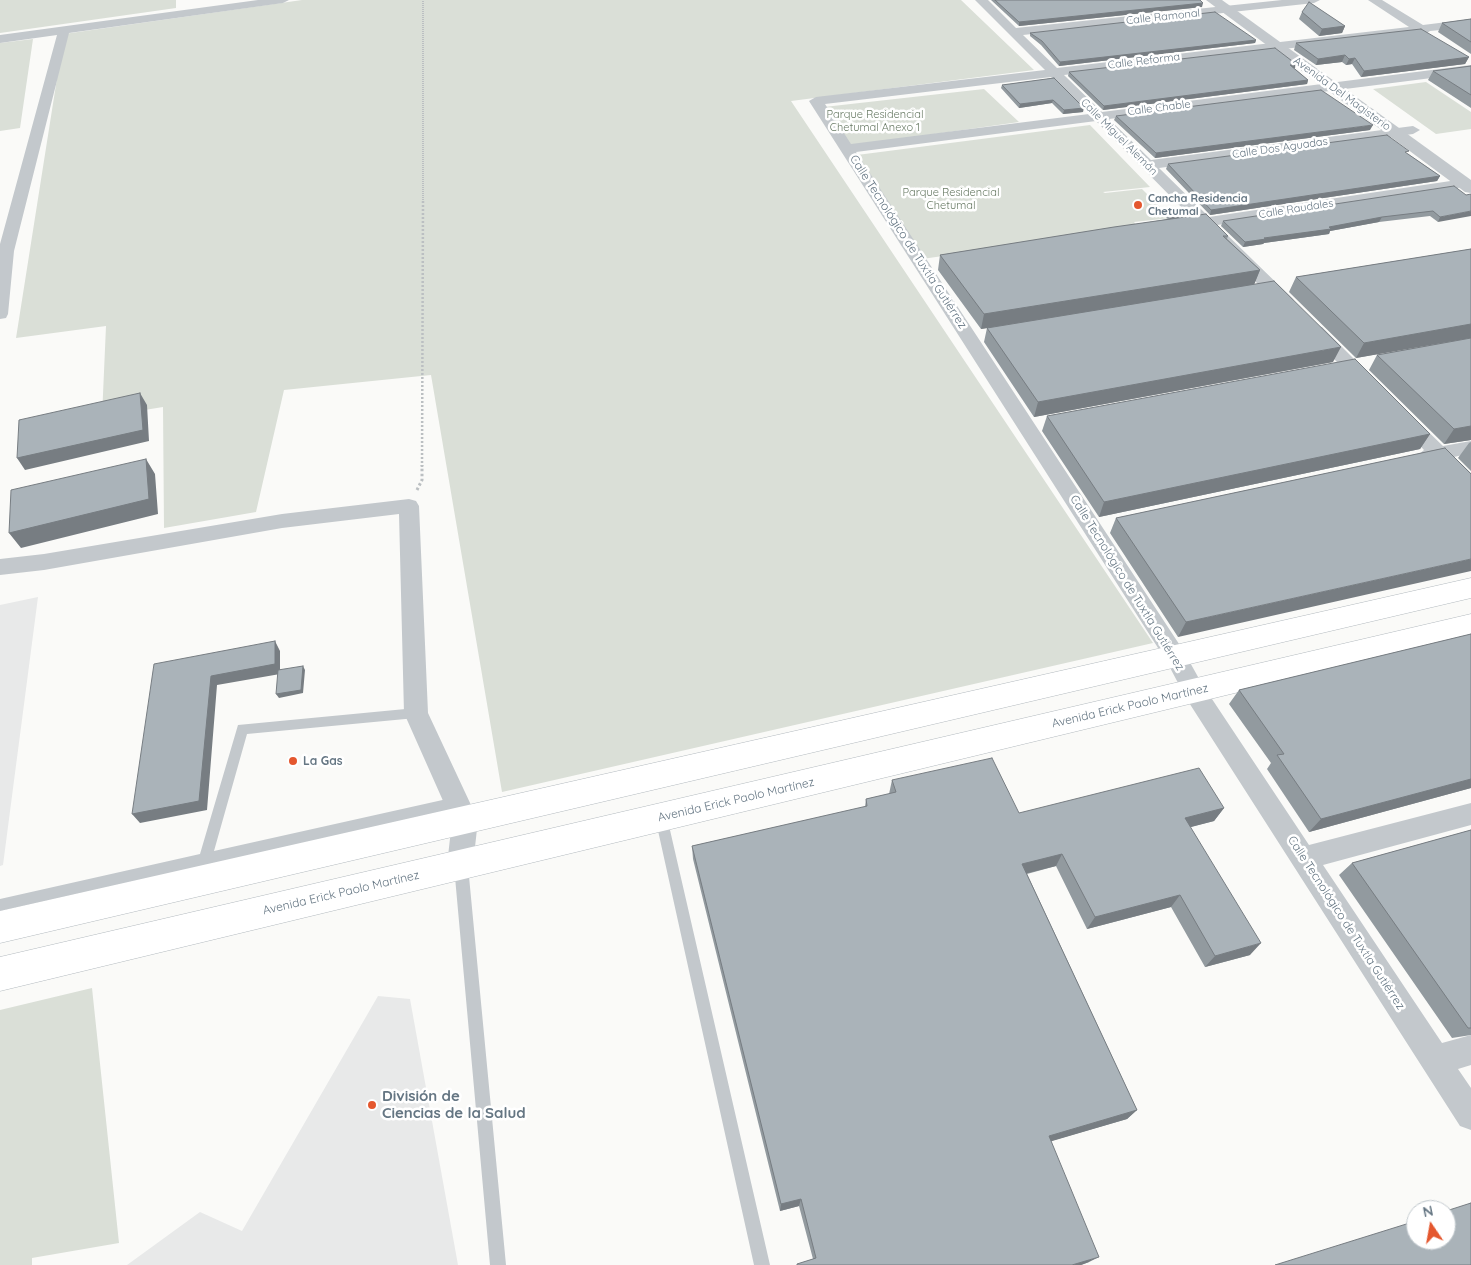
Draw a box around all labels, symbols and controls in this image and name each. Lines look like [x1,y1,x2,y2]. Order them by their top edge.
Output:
street label: Calle Ramonal [1125,7,1201,27]
street label: Calle Reforma [1107,50,1181,72]
street label: Avenida Del Magisterio [1291,54,1393,134]
street label: Calle Miguel Alemán [1078,96,1160,178]
street label: Calle Chable [1127,98,1191,118]
park label: Parque Residencial Chetumal Anexo 1 [827,108,923,134]
street label: Calle Dos Aguadas [1231,135,1329,161]
street label: Calle Tecnológico de Tuxtla Gutiérrez [846,152,970,332]
park label: Parque Residencial Chetumal [903,186,999,212]
place label: Cancha Residencia Chetumal [1148,192,1248,218]
street label: Calle Raudales [1258,197,1334,221]
marker: Cancha Residencia Chetumal [1132,199,1144,211]
street label: Calle Tecnológico de Tuxtla Gutiérrez [1067,493,1187,673]
street label: Avenida Erick Paolo Martínez [1050,681,1210,731]
place label: La Gas [303,754,342,768]
marker: La Gas [287,755,299,767]
street label: Avenida Erick Paolo Martínez [656,775,816,825]
street label: Calle Tecnológico de Tuxtla Gutiérrez [1284,833,1408,1013]
street label: Avenida Erick Paolo Martínez [261,868,421,918]
place label: División de Ciencias de la Salud [382,1087,526,1122]
marker: División de Ciencias de la Salud [366,1099,378,1111]
north arrow [1406,1200,1456,1250]
text: N [1421,1201,1435,1221]

